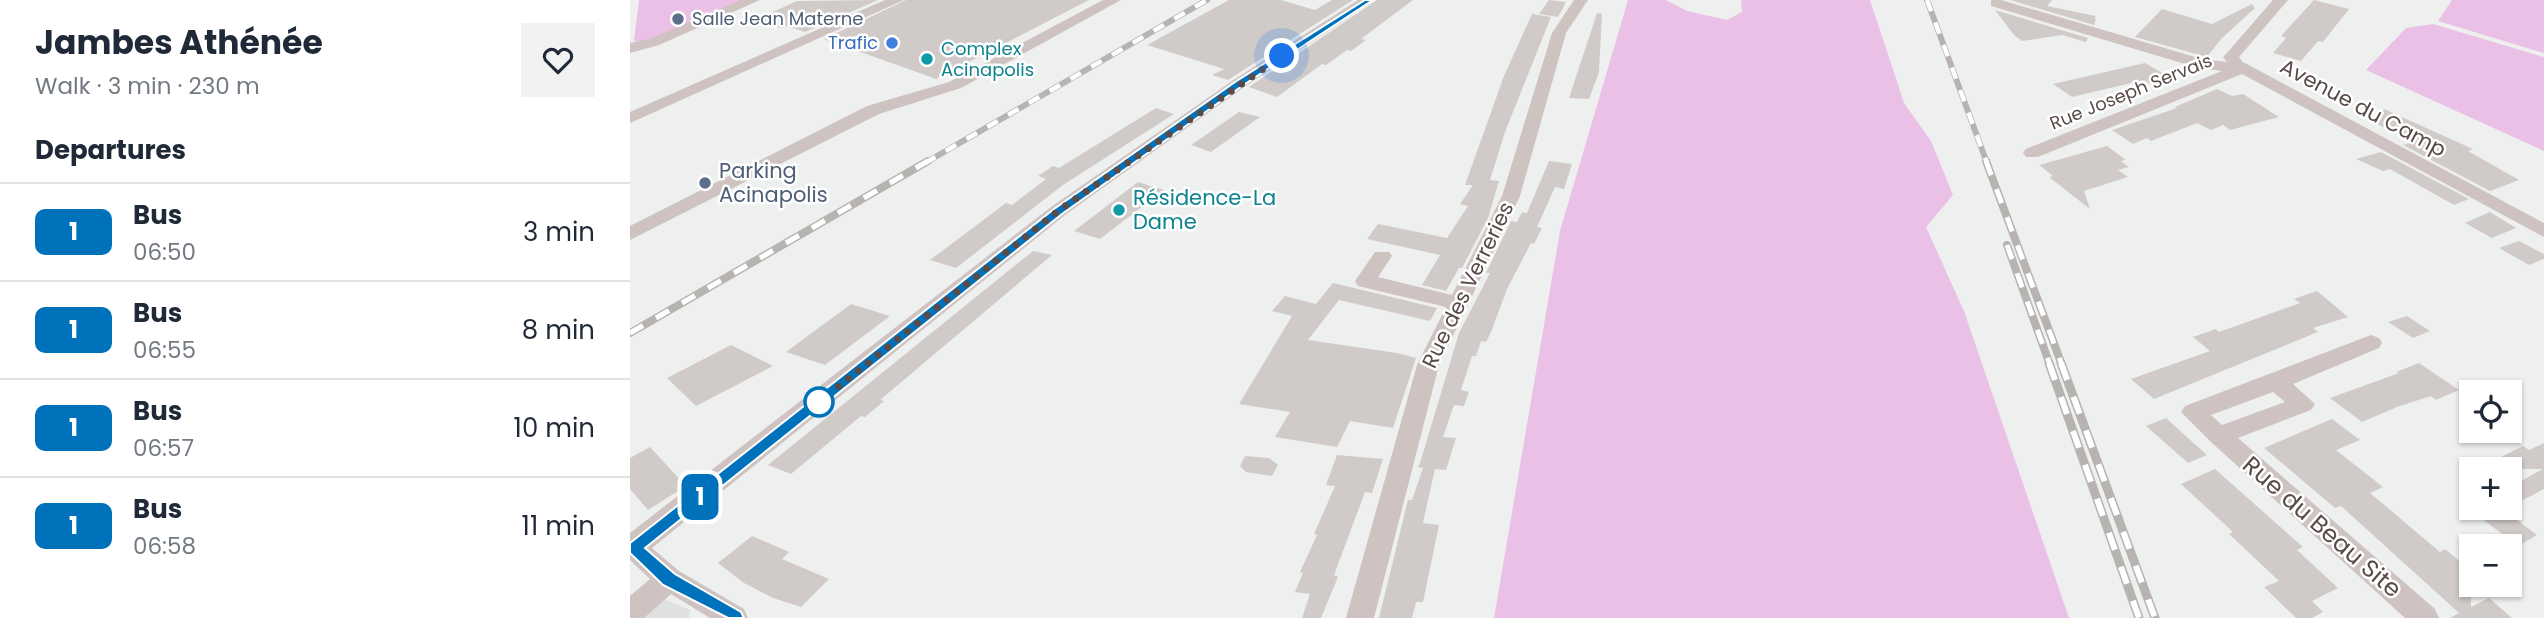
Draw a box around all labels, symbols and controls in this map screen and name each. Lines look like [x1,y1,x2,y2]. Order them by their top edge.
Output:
place label: Salle Jean Materne [692,6,864,31]
marker: Salle Jean Materne [670,11,686,27]
text: Jambes Athénée [35,19,323,66]
button: heart [521,23,595,97]
place label: Trafic [828,30,878,55]
marker: Trafic [884,35,900,51]
place label: Complex Acinapolis [941,36,1034,82]
your location [1264,38,1299,73]
street label: Rue Joseph Servais [2046,48,2216,136]
marker: Complex Acinapolis [919,51,935,67]
street label: Avenue du Camp [2275,52,2451,164]
text: Walk · 3 min · 230 m [35,70,260,102]
text: Departures [35,132,186,168]
place label: Parking Acinapolis [719,156,828,209]
marker: Parking Acinapolis [697,175,713,191]
place label: Résidence-La Dame [1133,183,1276,236]
text: Bus [133,197,182,233]
street label: Rue des Verreries [1415,197,1520,373]
marker: Résidence-La Dame [1111,202,1127,218]
text: 3 min [523,214,595,250]
text: 1 [69,215,78,248]
text: 06:50 [133,236,196,268]
text: Bus [133,295,182,331]
text: 8 min [522,312,595,348]
text: 1 [69,313,78,346]
text: 06:55 [133,334,196,366]
map controls [2459,380,2522,597]
button: locate [2459,380,2522,443]
unlabelled marker [804,387,834,417]
text: Bus [133,393,182,429]
text: 10 min [514,410,595,446]
text: 1 [69,411,78,444]
text: 06:57 [133,432,194,464]
street label: Rue du Beau Site [2236,448,2409,605]
button: + [2459,457,2522,520]
line badge: 1 [677,474,723,520]
text: 1 [695,480,705,513]
text: Bus [133,491,182,527]
text: 11 min [522,508,595,544]
text: 1 [69,509,78,542]
text: 06:58 [133,530,196,562]
button: − [2459,534,2522,597]

